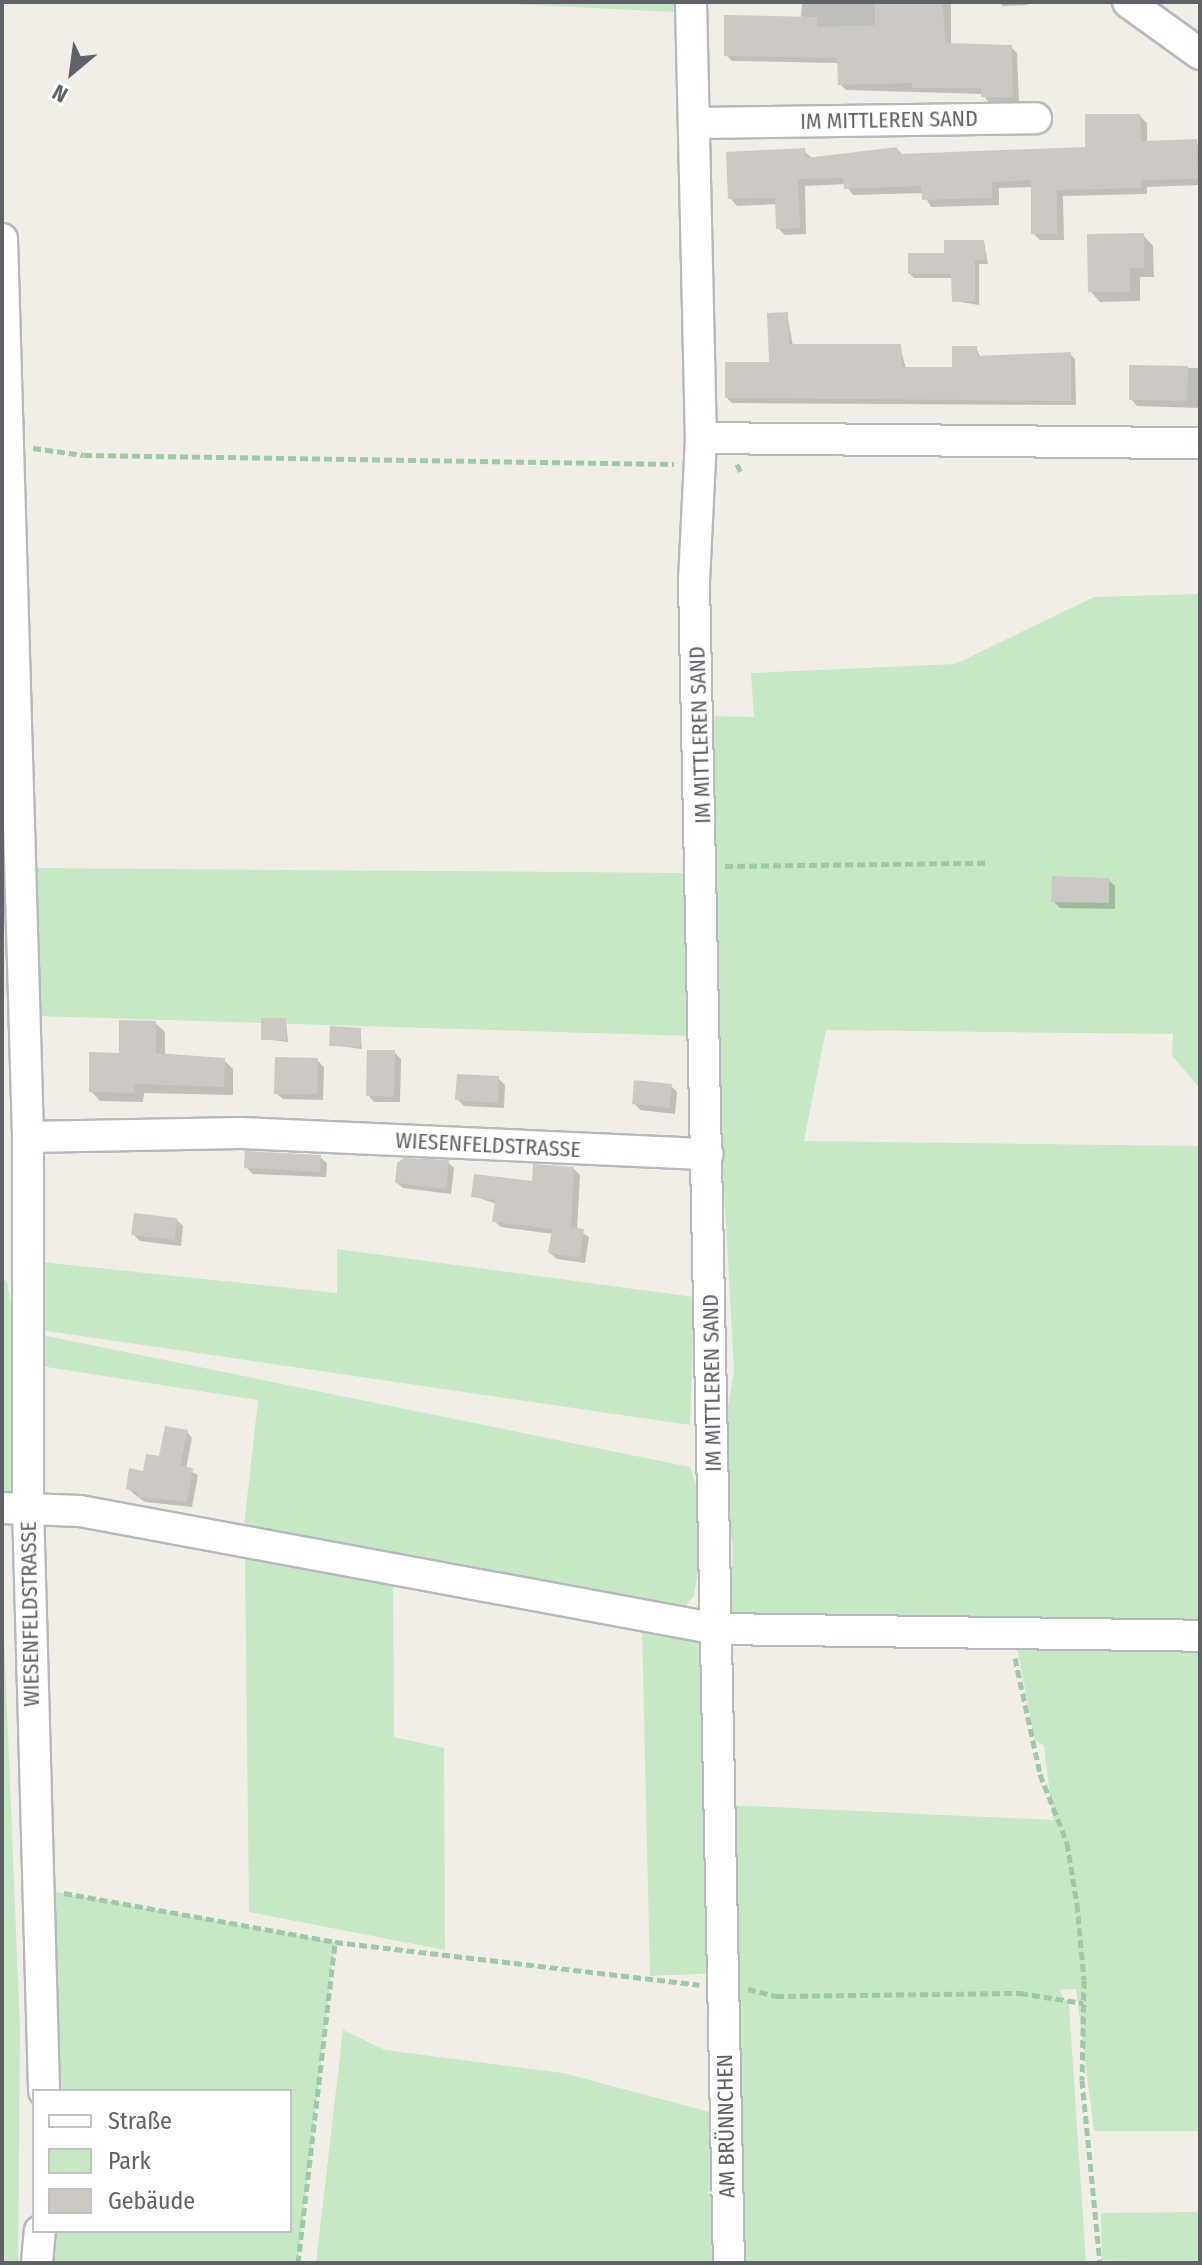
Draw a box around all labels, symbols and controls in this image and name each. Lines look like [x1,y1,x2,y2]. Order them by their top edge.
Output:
north arrow [32,32,112,112]
text: N [48,78,72,108]
street label: IM MITTLEREN SAND [800,105,978,135]
street label: IM MITTLEREN SAND [684,646,716,824]
street label: WIESENFELDSTRASSE [395,1127,581,1163]
street label: IM MITTLEREN SAND [697,1294,727,1472]
street label: WIESENFELDSTRASSE [15,1521,45,1707]
street label: AM BRÜNNCHEN [712,2054,740,2198]
legend [32,2089,292,2233]
text: Straße [108,2107,172,2135]
text: Park [108,2147,151,2175]
text: Gebäude [108,2187,195,2215]

